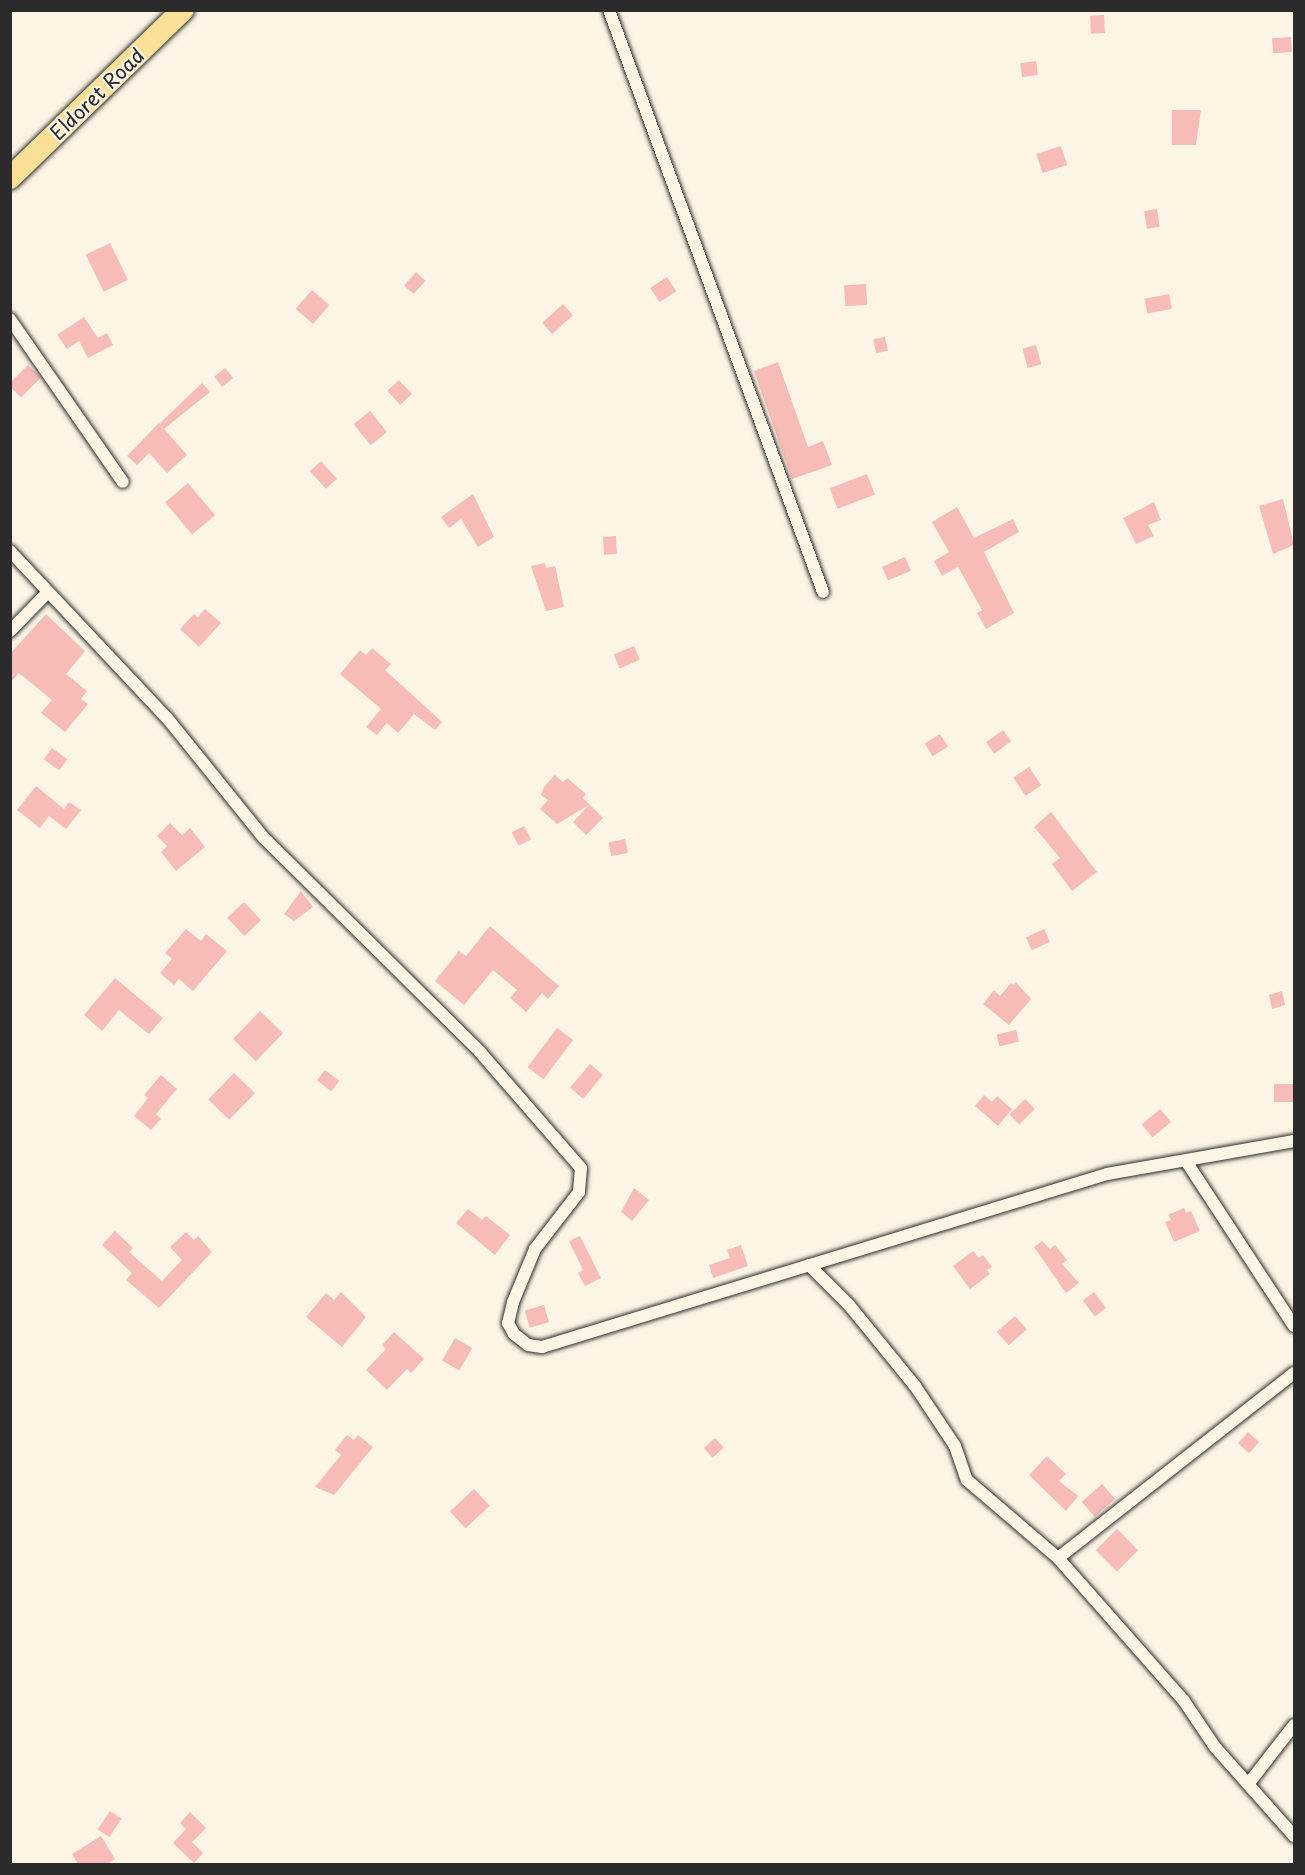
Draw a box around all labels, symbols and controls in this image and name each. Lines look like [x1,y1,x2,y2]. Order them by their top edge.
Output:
street label: Eldoret Road [45,43,149,145]

